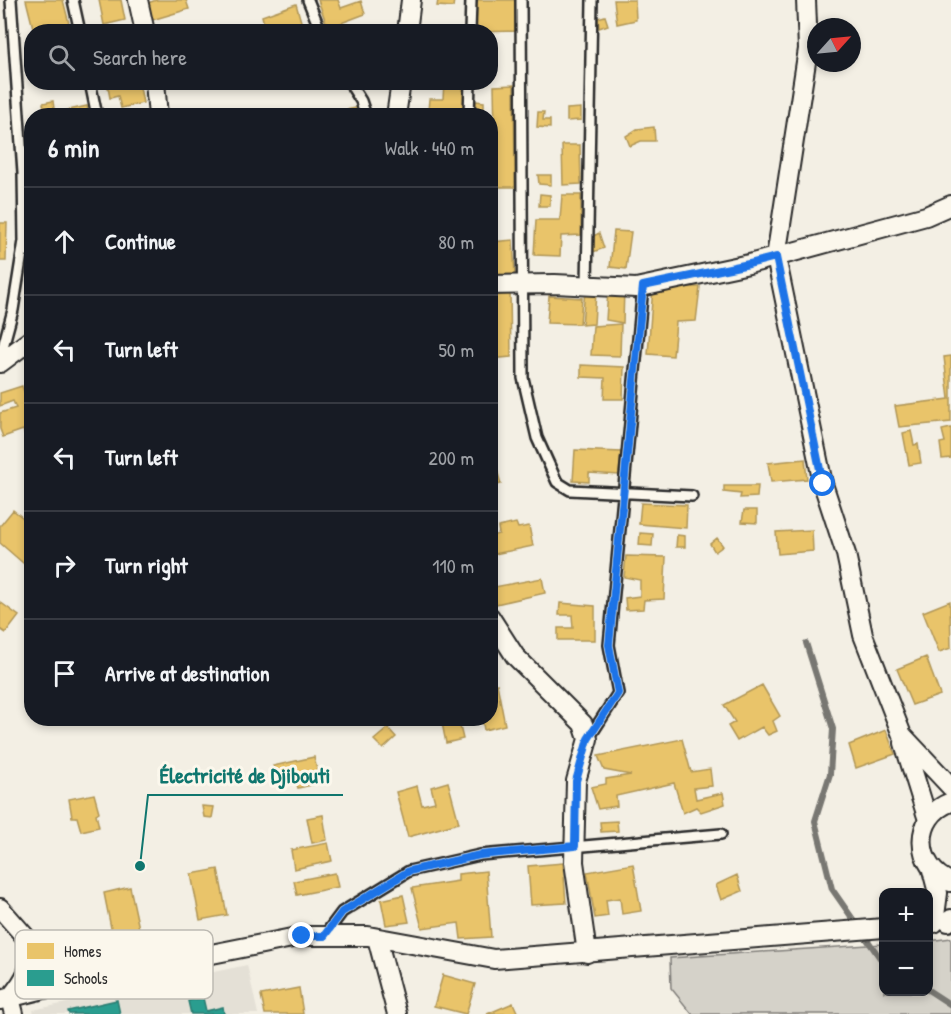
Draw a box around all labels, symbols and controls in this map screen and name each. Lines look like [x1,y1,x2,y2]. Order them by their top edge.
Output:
north arrow [807,18,861,72]
search box [24,24,498,90]
icon: search [45,41,78,74]
text: Search here [93,42,187,72]
text: 6 min [48,130,100,165]
text: Walk · 440 m [385,134,474,161]
icon: ahead [48,225,81,258]
text: Continue [105,226,176,256]
text: 80 m [438,228,474,255]
icon: left [48,333,81,366]
text: Turn left [105,334,178,364]
text: 50 m [438,336,474,363]
icon: left [48,441,81,474]
text: Turn left [105,442,178,472]
text: 200 m [429,444,474,471]
route start [809,470,835,496]
icon: right [48,549,81,582]
text: Turn right [105,550,188,580]
text: 110 m [432,552,474,579]
icon: arrive [48,657,81,690]
text: Arrive at destination [105,658,270,688]
callout: Électricité de Djibouti [148,755,343,795]
text: Électricité de Djibouti [160,760,330,790]
map controls [879,888,933,996]
button: + [879,888,933,942]
route end [288,922,314,948]
legend [15,930,213,999]
text: Homes [64,940,101,962]
button: − [879,942,933,996]
text: Schools [64,967,108,989]

